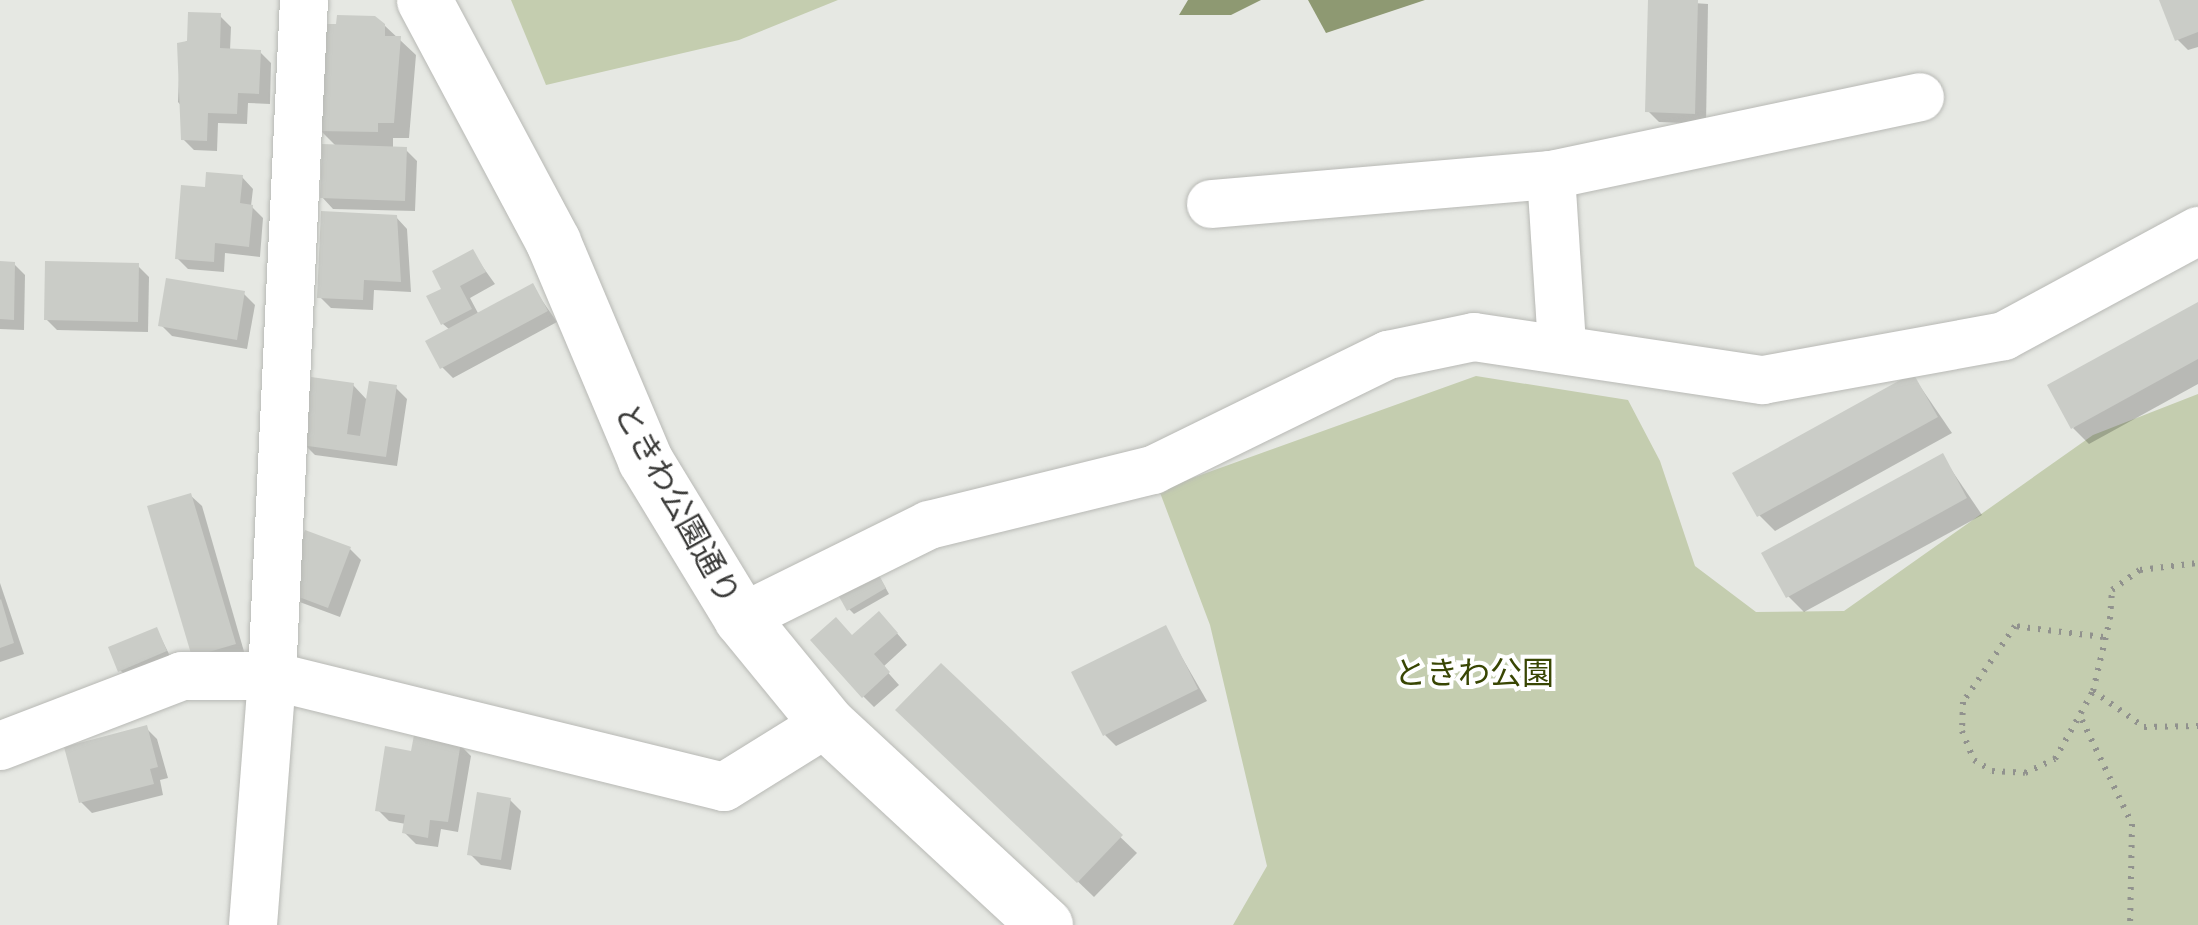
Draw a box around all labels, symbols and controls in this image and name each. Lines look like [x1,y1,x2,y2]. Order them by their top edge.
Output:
street label: ときわ公園通り [606,397,748,611]
park label: ときわ公園 [1394,654,1554,692]

